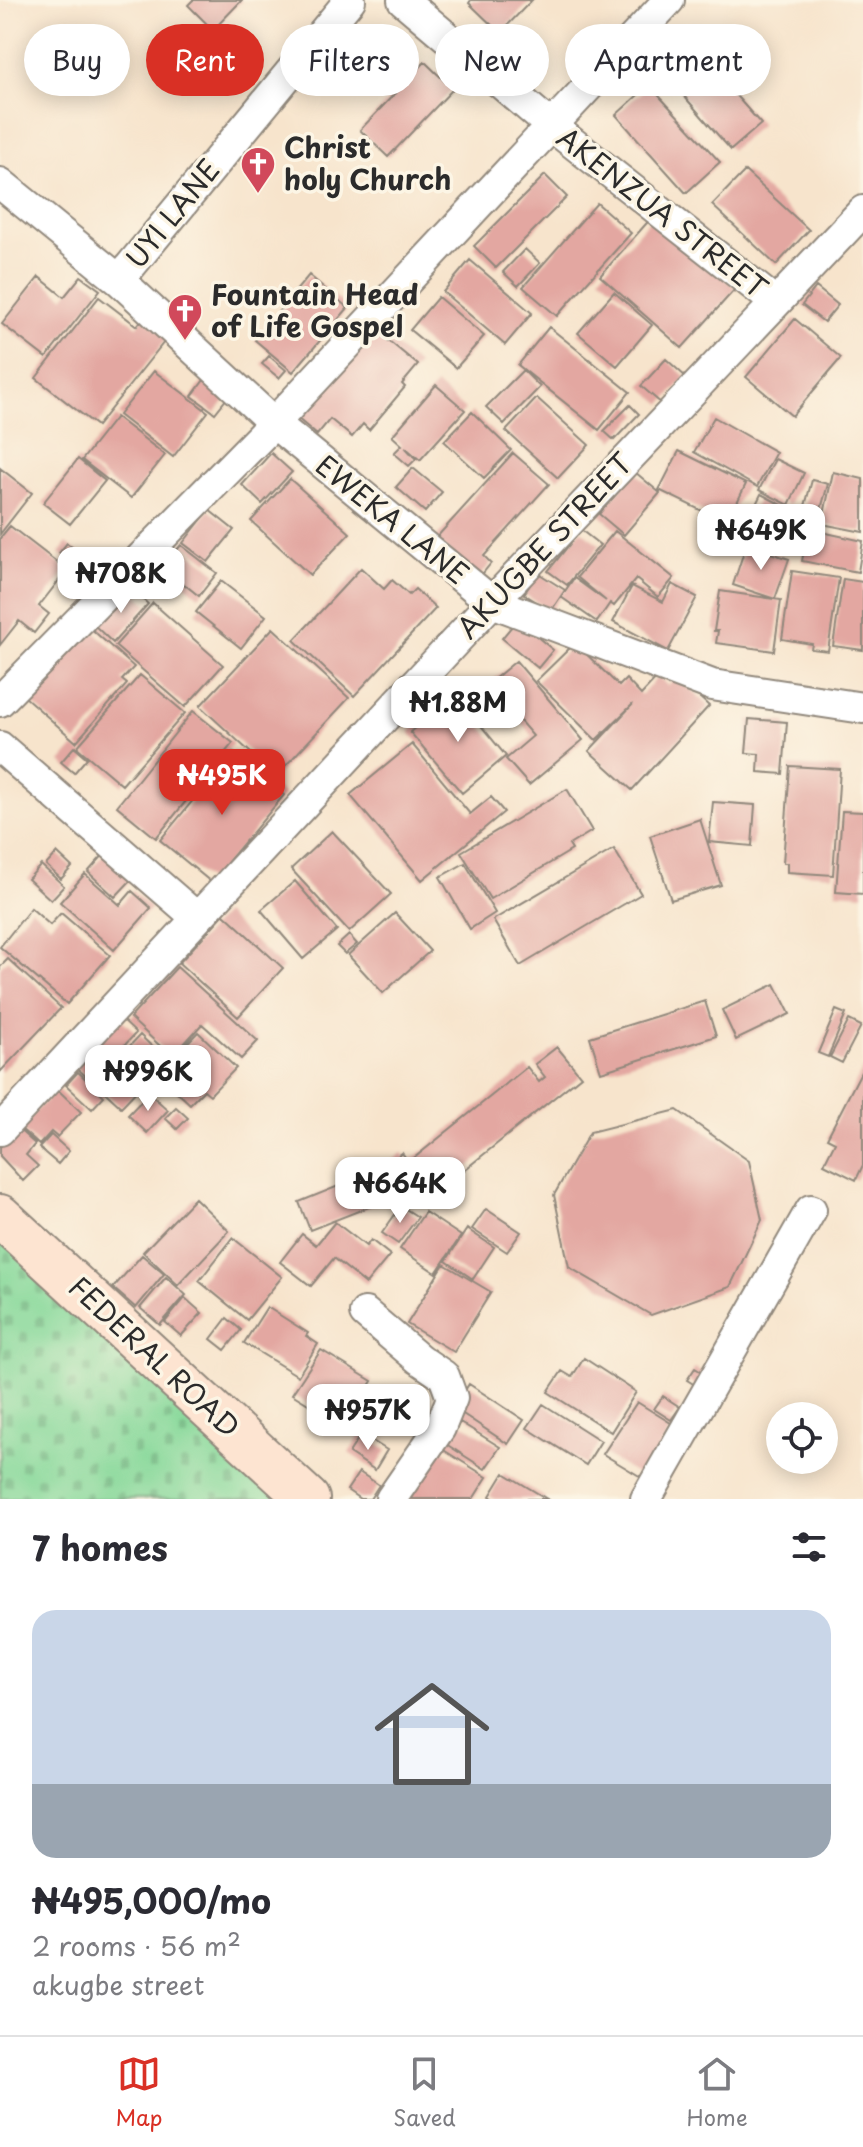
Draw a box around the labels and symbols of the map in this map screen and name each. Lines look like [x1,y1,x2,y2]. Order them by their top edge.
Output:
street label: AKENZUA STREET [548,116,778,308]
place label: Christ holy Church [284,125,451,200]
church icon: Christ holy Church [239,145,277,195]
street label: UYI LANE [114,149,229,277]
place label: Fountain Head of Life Gospel [211,272,419,347]
church icon: Fountain Head of Life Gospel [166,292,204,342]
street label: AKUGBE STREET [446,442,642,648]
street label: EWEKA LANE [307,444,479,594]
pin: ₦649K [705,504,817,572]
pin: ₦708K [65,547,177,615]
pin: ₦1.88M [393,676,523,744]
pin: ₦495K [166,749,278,817]
pin: ₦996K [92,1045,204,1113]
pin: ₦664K [344,1157,456,1225]
street label: FEDERAL ROAD [60,1265,250,1447]
pin: ₦957K [312,1384,424,1452]

